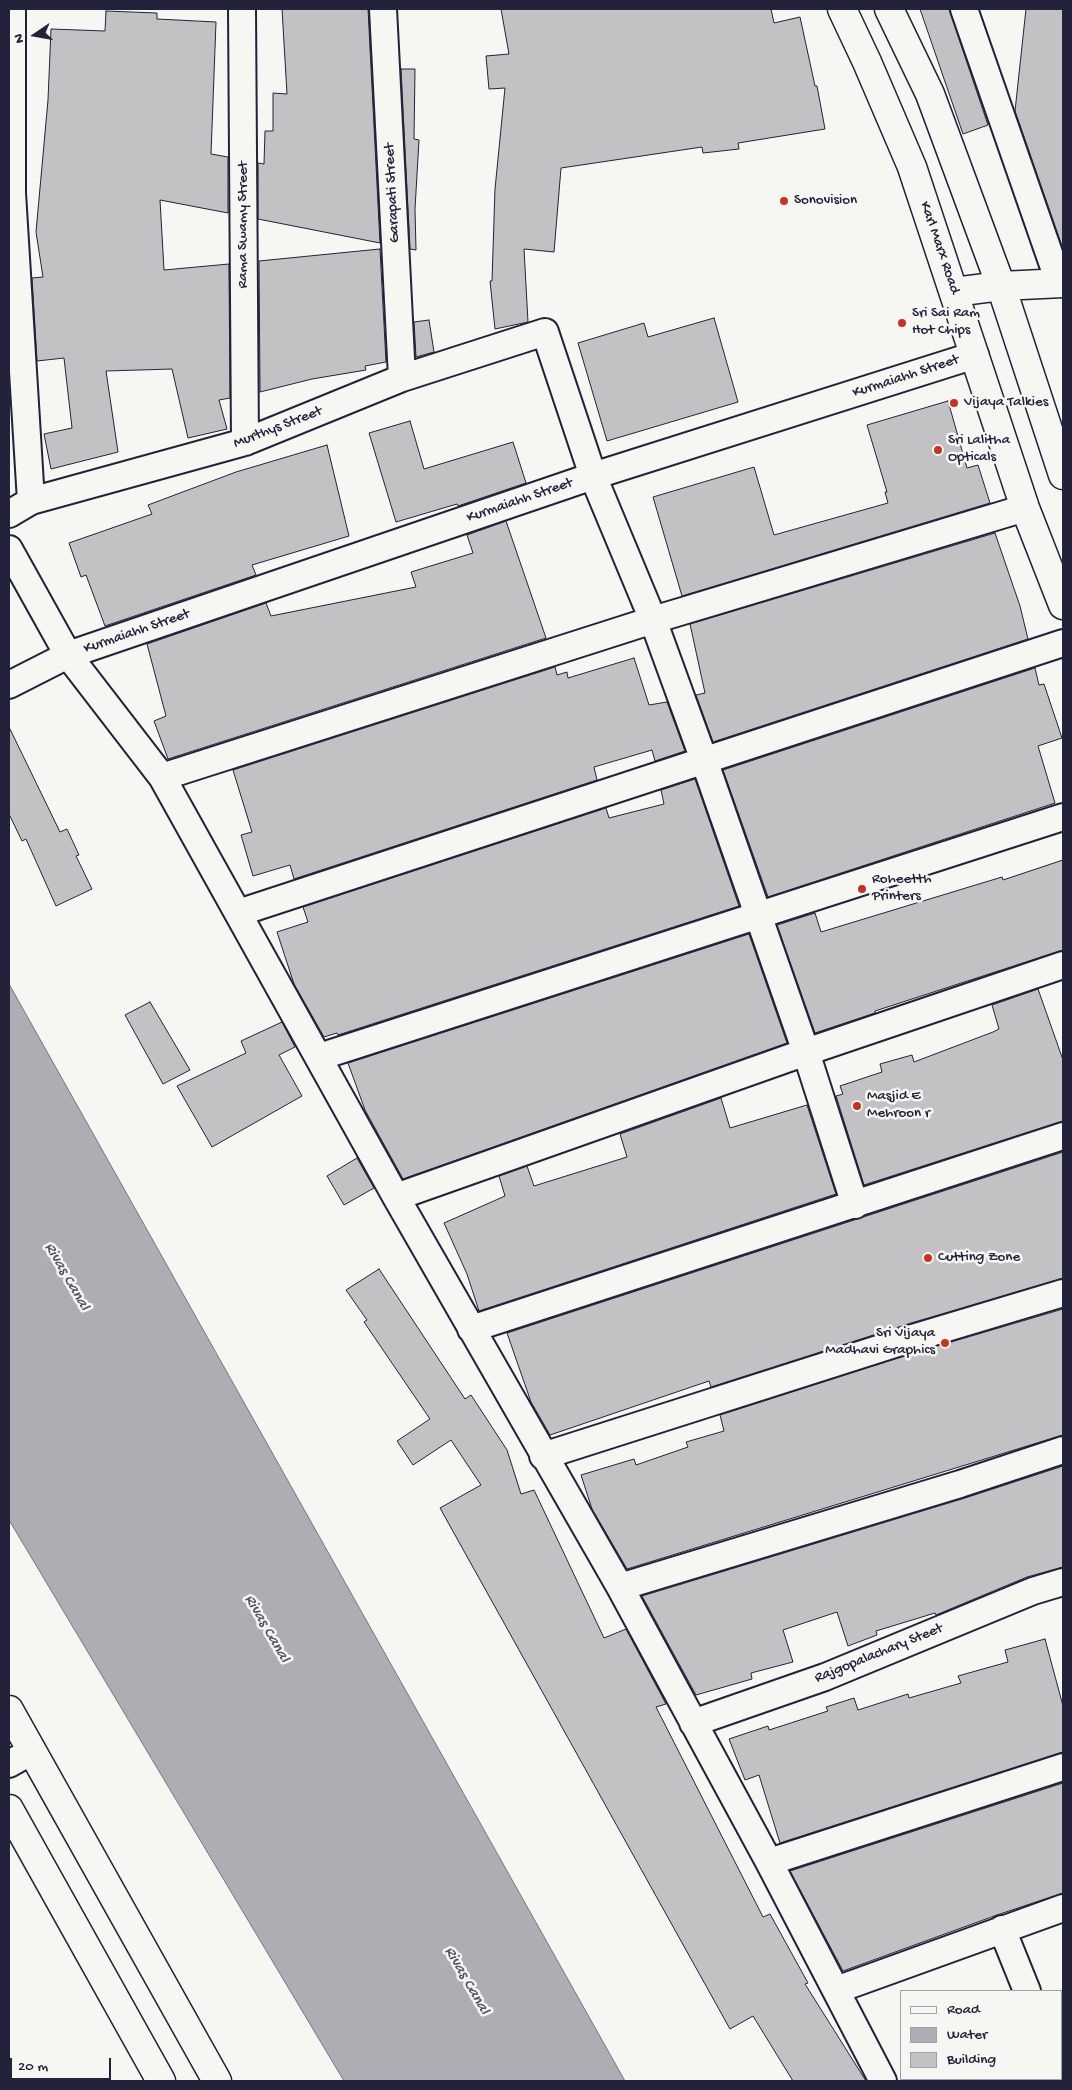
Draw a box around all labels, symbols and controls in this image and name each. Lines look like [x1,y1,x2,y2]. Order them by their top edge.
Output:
north arrow [10,10,60,60]
text: N [11,32,29,44]
street label: Garapati Street [381,143,405,243]
street label: Rama Swamy Street [235,161,253,289]
place label: Sonovision [794,192,857,210]
marker: Sonovision [778,195,790,207]
street label: Karl Marx Road [915,199,963,297]
place label: Sri Sai Ram Hot Chips [912,305,980,340]
marker: Sri Sai Ram Hot Chips [896,317,908,329]
street label: Kurmaiahh Street [851,351,961,403]
place label: Vijaya Talkies [964,394,1048,412]
marker: Vijaya Talkies [948,397,960,409]
street label: Murthys Street [231,403,325,453]
place label: Sri Lalitha Opticals [948,432,1010,467]
marker: Sri Lalitha Opticals [932,444,944,456]
street label: Kurmaiahh Street [465,474,575,528]
street label: Kurmaiahh Street [82,605,192,659]
place label: Roheetth Printers [872,871,931,906]
marker: Roheetth Printers [856,883,868,895]
place label: Masjid E Mehroon r [867,1088,930,1123]
marker: Masjid E Mehroon r [851,1100,863,1112]
water label: Rivas Canal [39,1240,93,1314]
place label: Cutting Zone [938,1249,1020,1267]
marker: Cutting Zone [922,1252,934,1264]
place label: Sri Vijaya Madhavi Graphics [825,1325,935,1360]
marker: Sri Vijaya Madhavi Graphics [939,1337,951,1349]
water label: Rivas Canal [239,1592,293,1666]
street label: Rajgopalachary Steet [812,1620,946,1688]
water label: Rivas Canal [439,1944,493,2018]
legend [900,1990,1062,2080]
text: Road [947,2001,980,2019]
text: Water [947,2026,987,2044]
scale bar [12,2048,114,2080]
text: Building [947,2051,996,2069]
text: 20 m [18,2058,48,2076]

